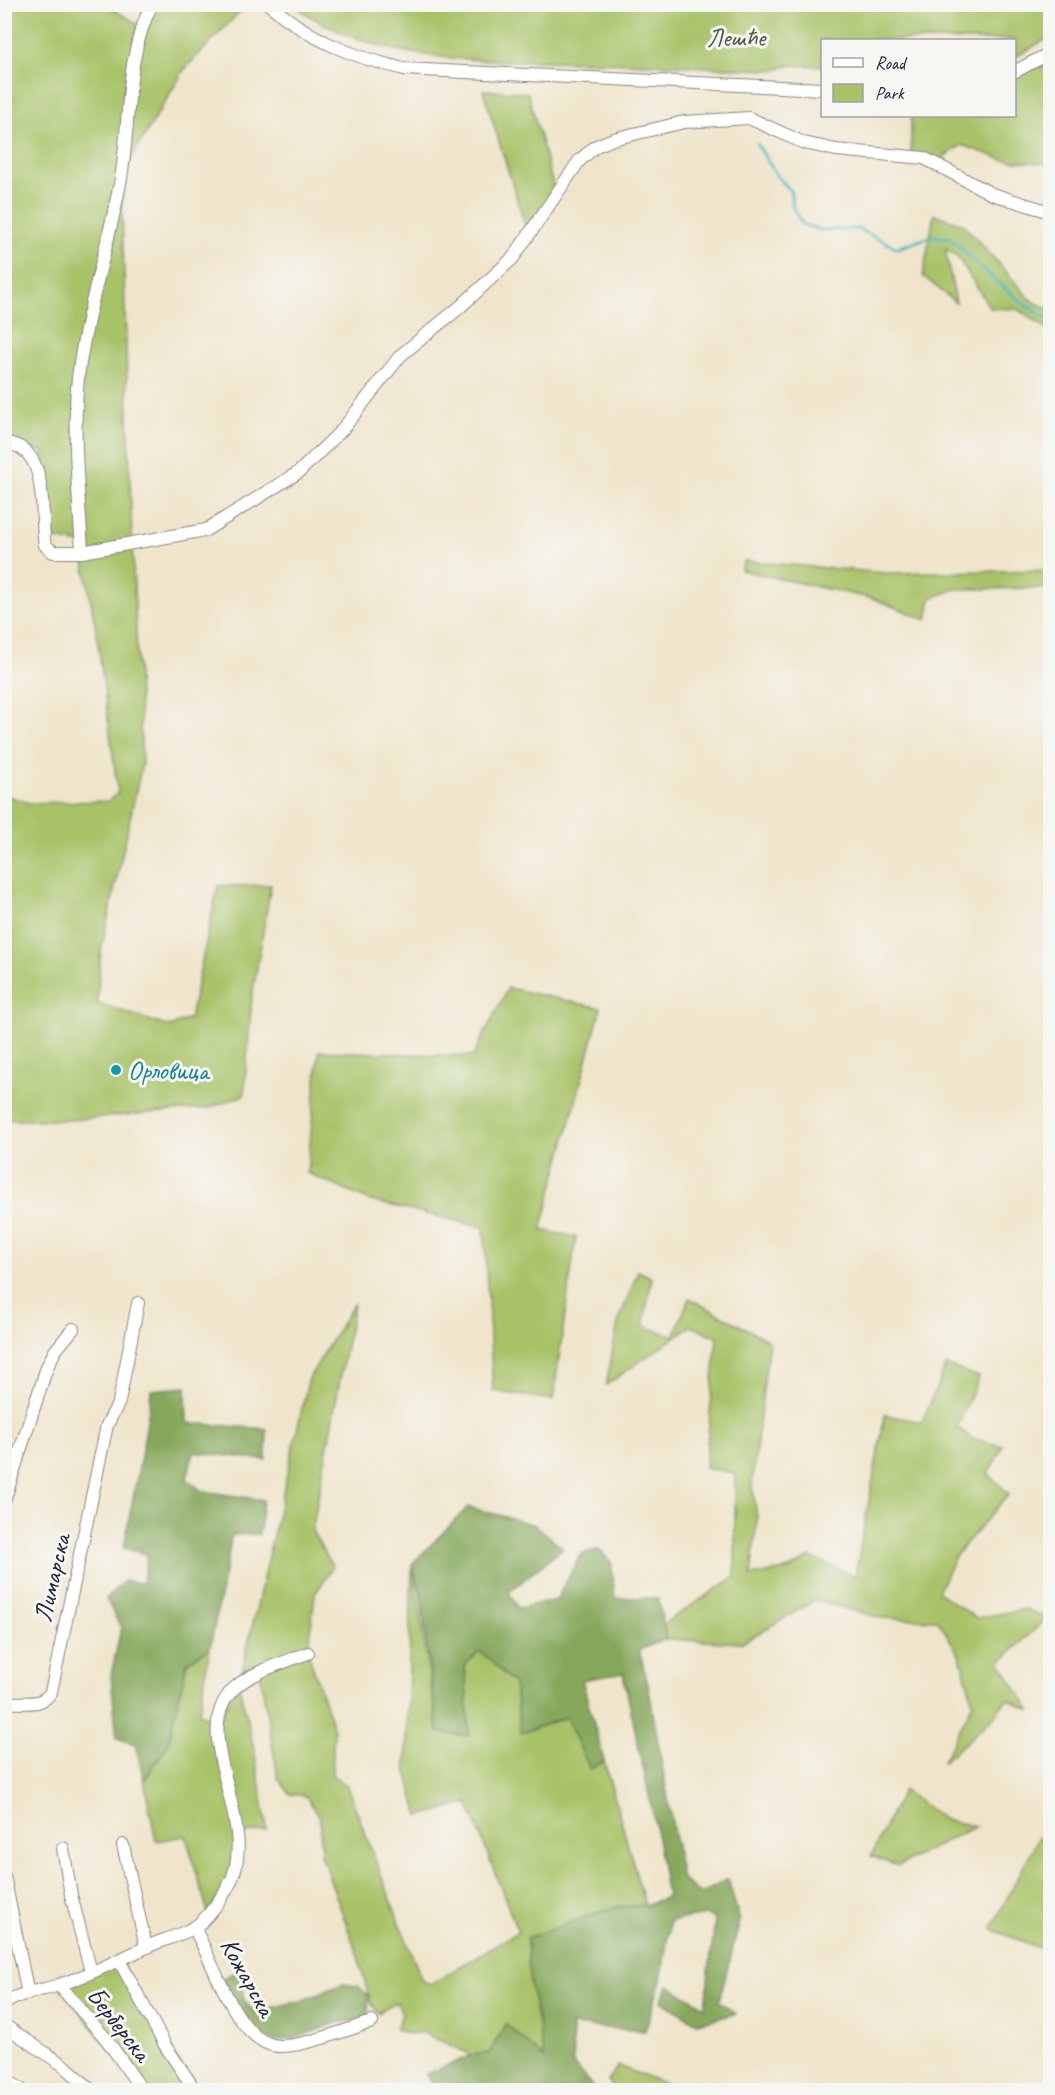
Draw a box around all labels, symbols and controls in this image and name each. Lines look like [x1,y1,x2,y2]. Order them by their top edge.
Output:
park label: Лешће [707,21,768,54]
legend [821,39,1016,117]
text: Road [875,52,908,74]
text: Park [875,82,905,104]
place label: Орловица [128,1054,211,1087]
marker: Орловица [109,1063,123,1077]
street label: Лимарска [26,1529,79,1625]
street label: Кожарска [213,1932,284,2024]
street label: Берберска [79,1980,160,2070]

